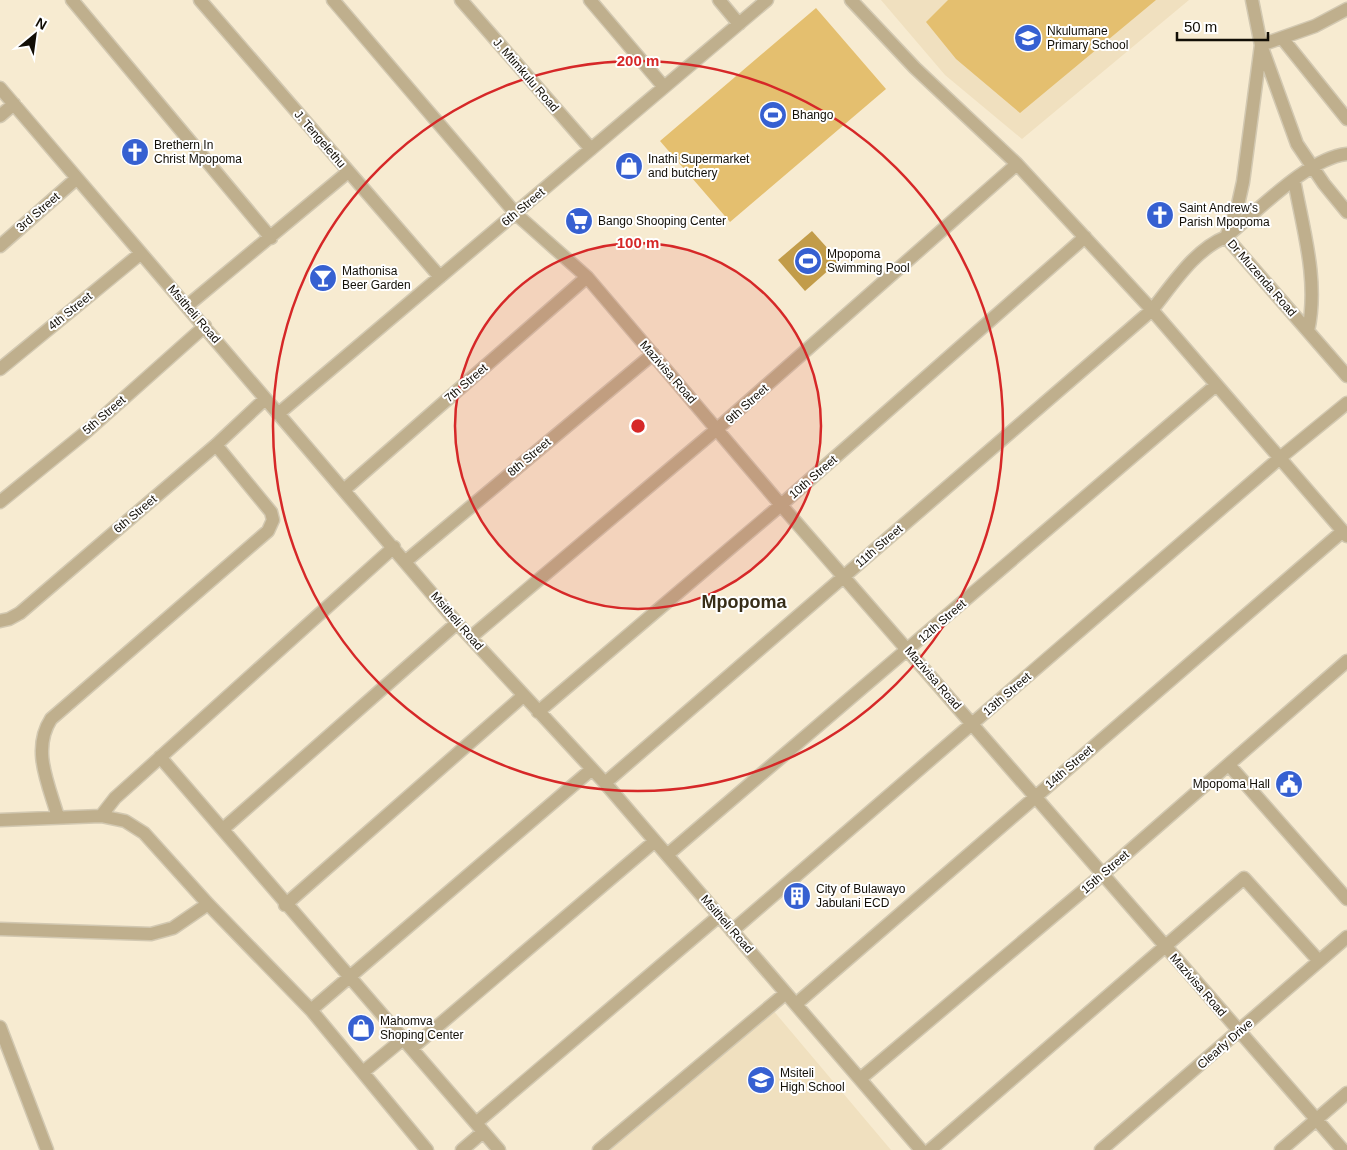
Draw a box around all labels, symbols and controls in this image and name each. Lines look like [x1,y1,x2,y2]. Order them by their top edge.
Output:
north arrow [10,10,60,60]
scale bar [1177,10,1268,42]
text: N [33,14,50,33]
text: 50 m [1184,18,1217,35]
school or university icon: Nkulumane Primary School [1013,23,1043,53]
place label: Nkulumane Primary School [1047,24,1128,52]
street label: J. Mtimkulu Road [490,35,562,115]
text: 200 m [617,52,659,69]
sports icon: Bhango [758,100,788,130]
street label: J. Tengelethu [291,108,349,170]
place label: Bhango [792,108,834,122]
church icon: Brethern In Christ Mpopoma [120,137,150,167]
place label: Brethern In Christ Mpopoma [154,138,242,166]
shop icon: Inathi Supermarket and butchery [614,151,644,181]
place label: Inathi Supermarket and butchery [648,152,750,180]
street label: 6th Street [499,184,548,229]
street label: 3rd Street [14,189,63,235]
church icon: Saint Andrew's Parish Mpopoma [1145,200,1175,230]
place label: Saint Andrew's Parish Mpopoma [1179,201,1270,229]
supermarket icon: Bango Shooping Center [564,206,594,236]
place label: Bango Shooping Center [598,214,726,228]
text: 100 m [617,234,659,251]
street label: Dr Muzenda Road [1225,237,1299,319]
sports icon: Mpopoma Swimming Pool [793,246,823,276]
place label: Mpopoma Swimming Pool [827,247,910,275]
bar icon: Mathonisa Beer Garden [308,263,338,293]
place label: Mathonisa Beer Garden [342,264,411,292]
street label: Msitheli Road [165,282,223,346]
street label: 4th Street [45,289,95,333]
street label: Mazivisa Road [637,338,699,406]
street label: 7th Street [442,360,491,405]
street label: 9th Street [723,381,772,427]
street label: 5th Street [80,392,129,437]
centre of rings [629,417,647,435]
street label: 8th Street [505,434,554,479]
street label: 10th Street [786,452,840,502]
street label: 6th Street [111,491,160,536]
street label: 11th Street [853,521,906,570]
street label: Msitheli Road [428,589,486,653]
district label: Mpopoma [702,592,787,612]
street label: 12th Street [915,596,969,646]
street label: Mazivisa Road [902,644,964,712]
street label: 13th Street [980,669,1034,719]
street label: 14th Street [1042,742,1096,792]
public building icon: Mpopoma Hall [1274,769,1304,799]
place label: Mpopoma Hall [1193,777,1270,791]
street label: 15th Street [1078,847,1132,897]
building icon: City of Bulawayo Jabulani ECD [782,881,812,911]
place label: City of Bulawayo Jabulani ECD [816,882,906,910]
street label: Msitheli Road [698,892,756,956]
street label: Mazivisa Road [1167,951,1229,1019]
shop icon: Mahomva Shoping Center [346,1013,376,1043]
place label: Mahomva Shoping Center [380,1014,463,1042]
street label: Clearly Drive [1194,1016,1256,1072]
school or university icon: Msiteli High School [746,1065,776,1095]
place label: Msiteli High School [780,1066,845,1094]

